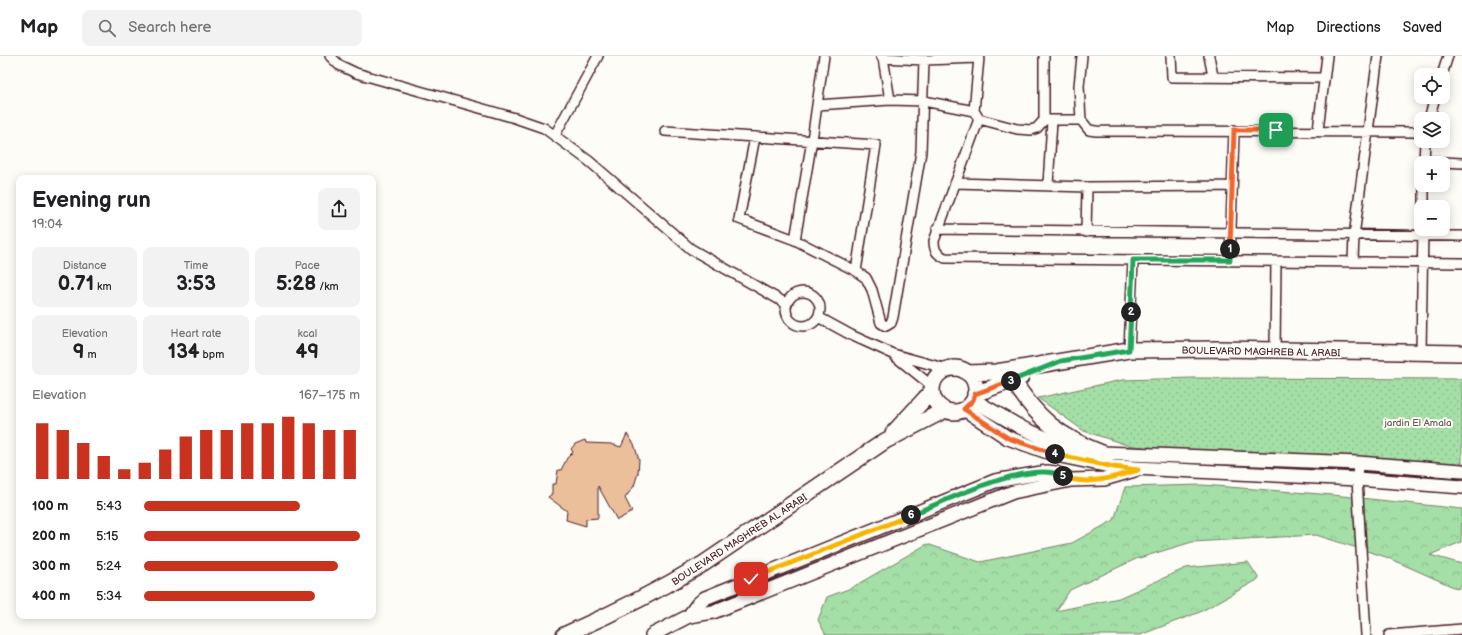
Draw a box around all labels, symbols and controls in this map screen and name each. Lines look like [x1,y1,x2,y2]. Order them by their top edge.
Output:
search box [82,10,362,46]
text: Map [20,16,58,39]
icon: search [96,17,118,39]
text: Search here [128,18,211,37]
text: Map [1266,19,1294,36]
text: Directions [1316,19,1381,36]
text: Saved [1403,19,1442,36]
map controls [1414,68,1450,236]
button: locate [1414,68,1450,104]
button: layers [1414,112,1450,148]
pin [1259,113,1293,147]
icon: arrive [1265,119,1287,141]
button: + [1414,156,1450,192]
text: Evening run [32,187,151,214]
button: share [318,188,360,230]
button: − [1414,200,1450,236]
text: 19:04 [32,216,63,232]
pin: 1 [1220,239,1240,259]
text: 1 [1228,242,1232,255]
text: Distance [63,259,107,272]
text: Time [184,259,208,272]
text: Pace [295,259,320,272]
text: 0.71 [58,272,94,296]
text: 3:53 [176,272,216,296]
text: 5:28 [276,272,316,296]
text: km [94,280,112,293]
text: /km [316,280,339,293]
pin: 2 [1121,302,1141,322]
text: 2 [1128,305,1134,318]
text: Elevation [62,327,108,340]
text: Heart rate [171,327,221,340]
text: kcal [297,327,317,340]
text: 9 [73,340,84,364]
text: 134 [168,340,200,364]
text: 49 [296,340,319,364]
street label: BOULEVARD MAGHREB AL ARABI [1181,345,1341,359]
text: m [84,348,97,361]
text: bpm [200,348,224,361]
pin: 3 [1001,371,1021,391]
text: 3 [1008,374,1014,387]
text: Elevation [32,387,86,403]
text: 167–175 m [299,387,360,403]
park label: jardin El Amala [1383,417,1452,429]
pin: 4 [1045,444,1065,464]
text: 4 [1052,447,1058,460]
pin: 5 [1053,466,1073,486]
text: 5 [1060,469,1066,482]
street label: BOULEVARD MAGHREB AL ARABI [670,491,810,588]
text: 100 m [32,498,68,514]
text: 5:43 [96,498,122,514]
pin: 6 [901,505,921,525]
text: 6 [908,508,914,521]
text: 200 m [32,528,70,544]
text: 5:15 [96,528,119,544]
text: 300 m [32,558,70,574]
text: 5:24 [96,558,121,574]
pin [734,562,768,596]
icon: check [740,568,762,590]
text: 400 m [32,588,70,604]
text: 5:34 [96,588,122,604]

